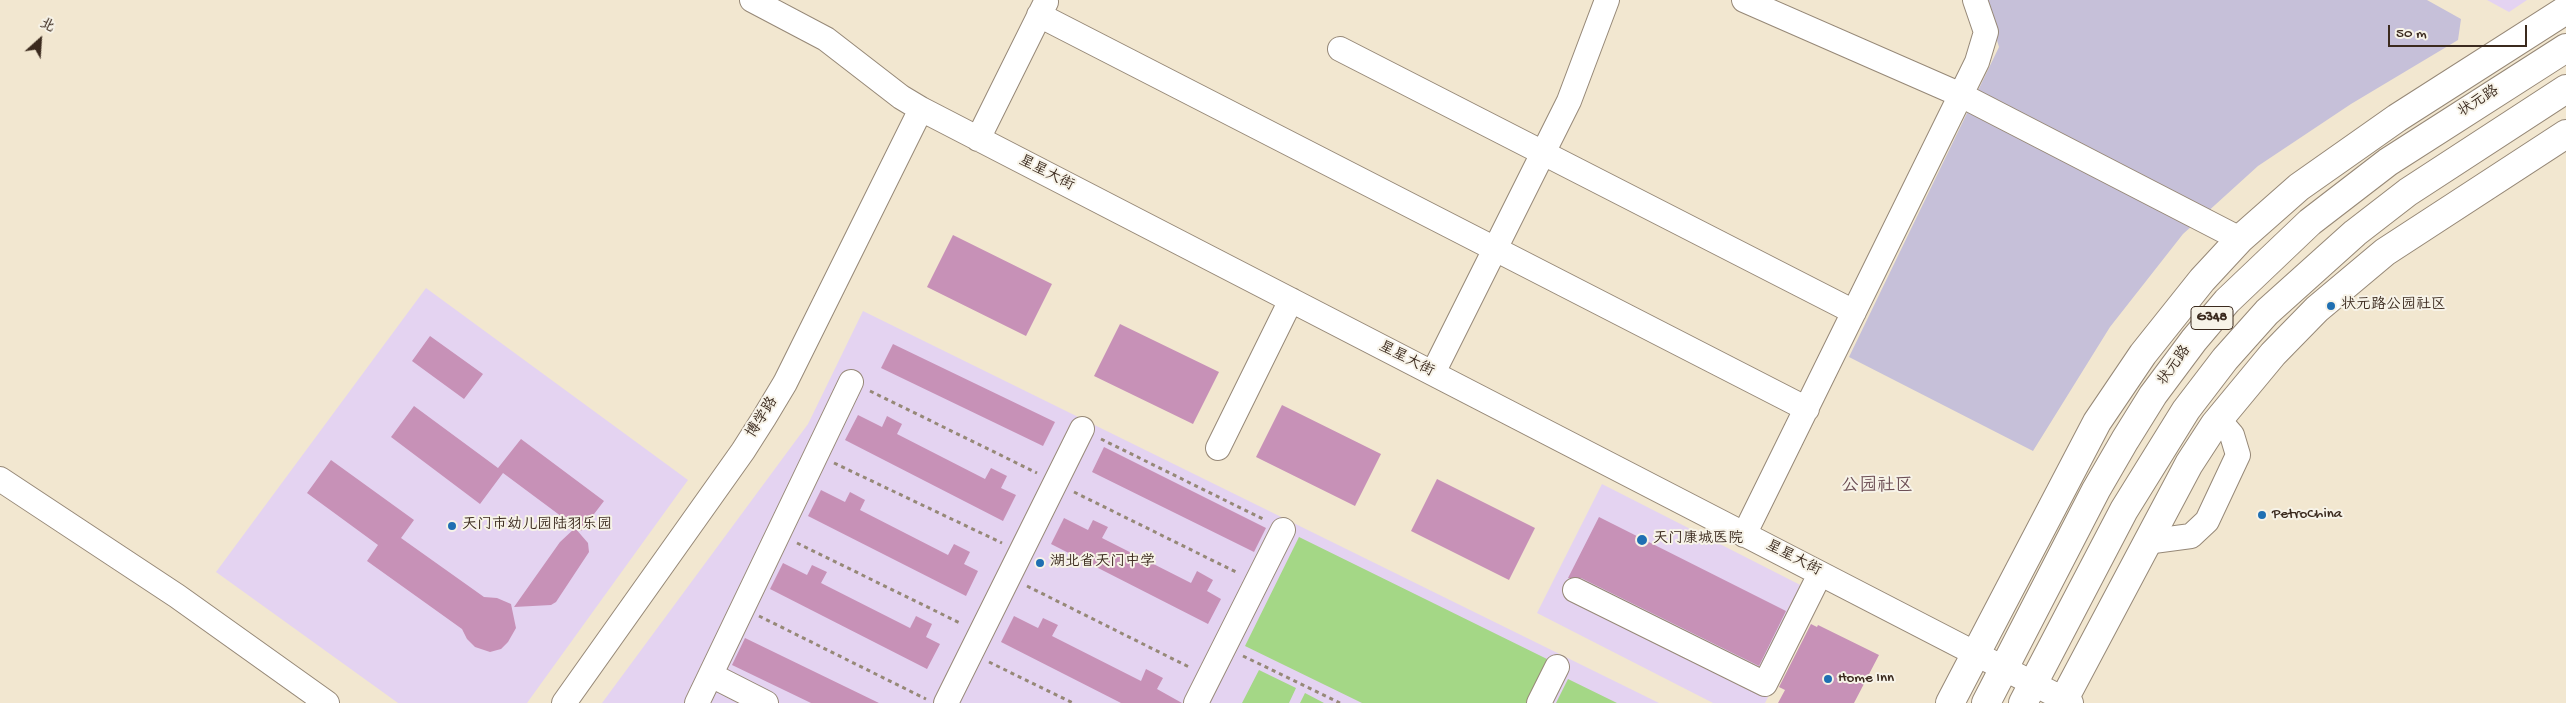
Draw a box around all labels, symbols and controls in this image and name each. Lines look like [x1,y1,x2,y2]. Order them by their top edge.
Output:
north arrow [15,15,65,65]
text: 北 [37,15,57,37]
scale bar [2391,15,2530,47]
text: 50 m [2396,25,2427,43]
street label: 状元路 [2455,82,2503,122]
street label: 星星大街 [1015,152,1077,196]
place label: 状元路公园社区 [2341,297,2446,315]
marker: 状元路公园社区 [2325,300,2337,312]
road number: G348 [2191,306,2233,330]
street label: 星星大街 [1375,338,1437,382]
street label: 状元路 [2154,343,2196,389]
street label: 博学路 [743,394,783,442]
district label: 公园社区 [1841,476,1913,498]
place label: PetroChina [2272,506,2342,524]
marker: PetroChina [2256,509,2268,521]
place label: 天门市幼儿园陆羽乐园 [462,517,612,535]
marker: 天门市幼儿园陆羽乐园 [446,520,458,532]
place label: 天门康城医院 [1653,531,1743,549]
marker: 天门康城医院 [1635,533,1649,547]
street label: 星星大街 [1762,537,1824,581]
place label: 湖北省天门中学 [1050,554,1155,572]
marker: 湖北省天门中学 [1034,557,1046,569]
place label: Home Inn [1838,670,1894,688]
marker: Home Inn [1822,673,1834,685]

